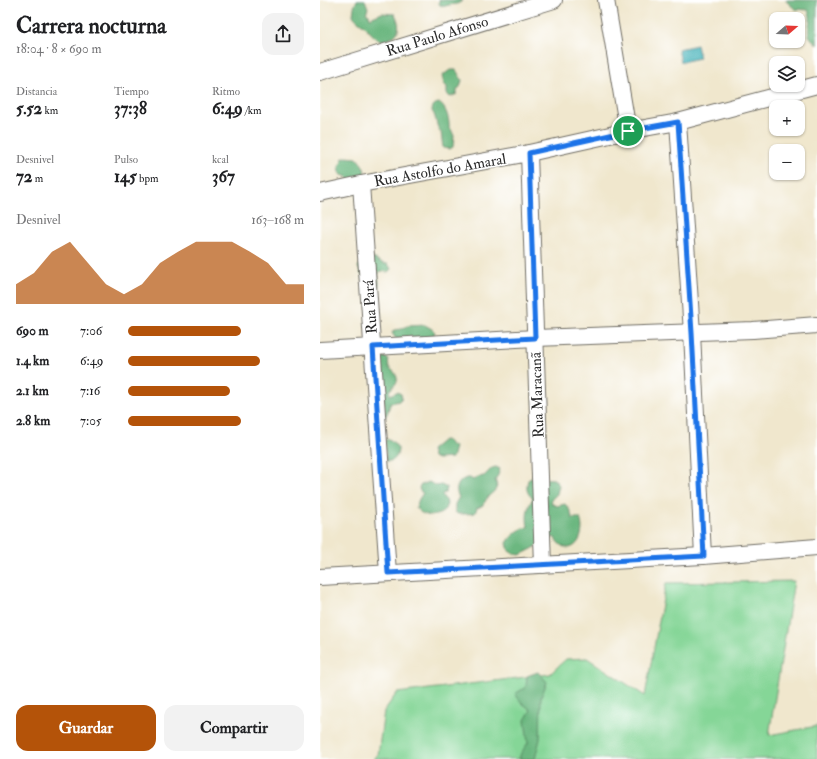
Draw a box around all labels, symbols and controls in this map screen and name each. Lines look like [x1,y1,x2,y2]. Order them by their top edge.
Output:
text: Carrera nocturna [16,12,166,40]
street label: Rua Paulo Afonso [384,12,491,61]
north arrow [769,12,805,48]
map controls [769,12,805,180]
button: share [262,13,304,55]
text: 18:04 · 8 × 690 m [16,41,102,57]
button: layers [769,56,805,92]
text: Distancia [16,85,57,98]
text: Tiempo [114,85,149,98]
text: Ritmo [212,85,240,98]
text: 5.52 [16,98,42,119]
text: 37:38 [114,98,147,119]
text: 6:49 [212,98,243,119]
button: + [769,100,805,136]
text: km [42,104,58,117]
text: /km [243,104,262,117]
pin [611,114,645,148]
icon: arrive [617,120,639,142]
button: − [769,144,805,180]
street label: Rua Astolfo do Amaral [372,149,508,191]
text: Desnivel [16,153,54,166]
text: Pulso [114,153,138,166]
text: kcal [212,153,229,166]
text: 72 [16,166,32,187]
text: 145 [114,166,137,187]
text: 367 [212,166,235,187]
text: m [32,172,43,185]
text: bpm [137,172,159,185]
text: Desnivel [16,212,61,228]
text: 163–168 m [251,212,304,228]
street label: Rua Pará [359,279,382,335]
text: 690 m [16,323,49,339]
text: 7:06 [80,323,102,339]
street label: Rua Maracanã [526,351,548,438]
text: 1.4 km [16,353,49,369]
text: 6:49 [80,353,103,369]
text: 2.1 km [16,383,49,399]
text: 7:16 [80,383,100,399]
text: 2.8 km [16,413,50,429]
text: 7:05 [80,413,102,429]
button: Guardar [16,705,156,751]
button: Compartir [164,705,304,751]

